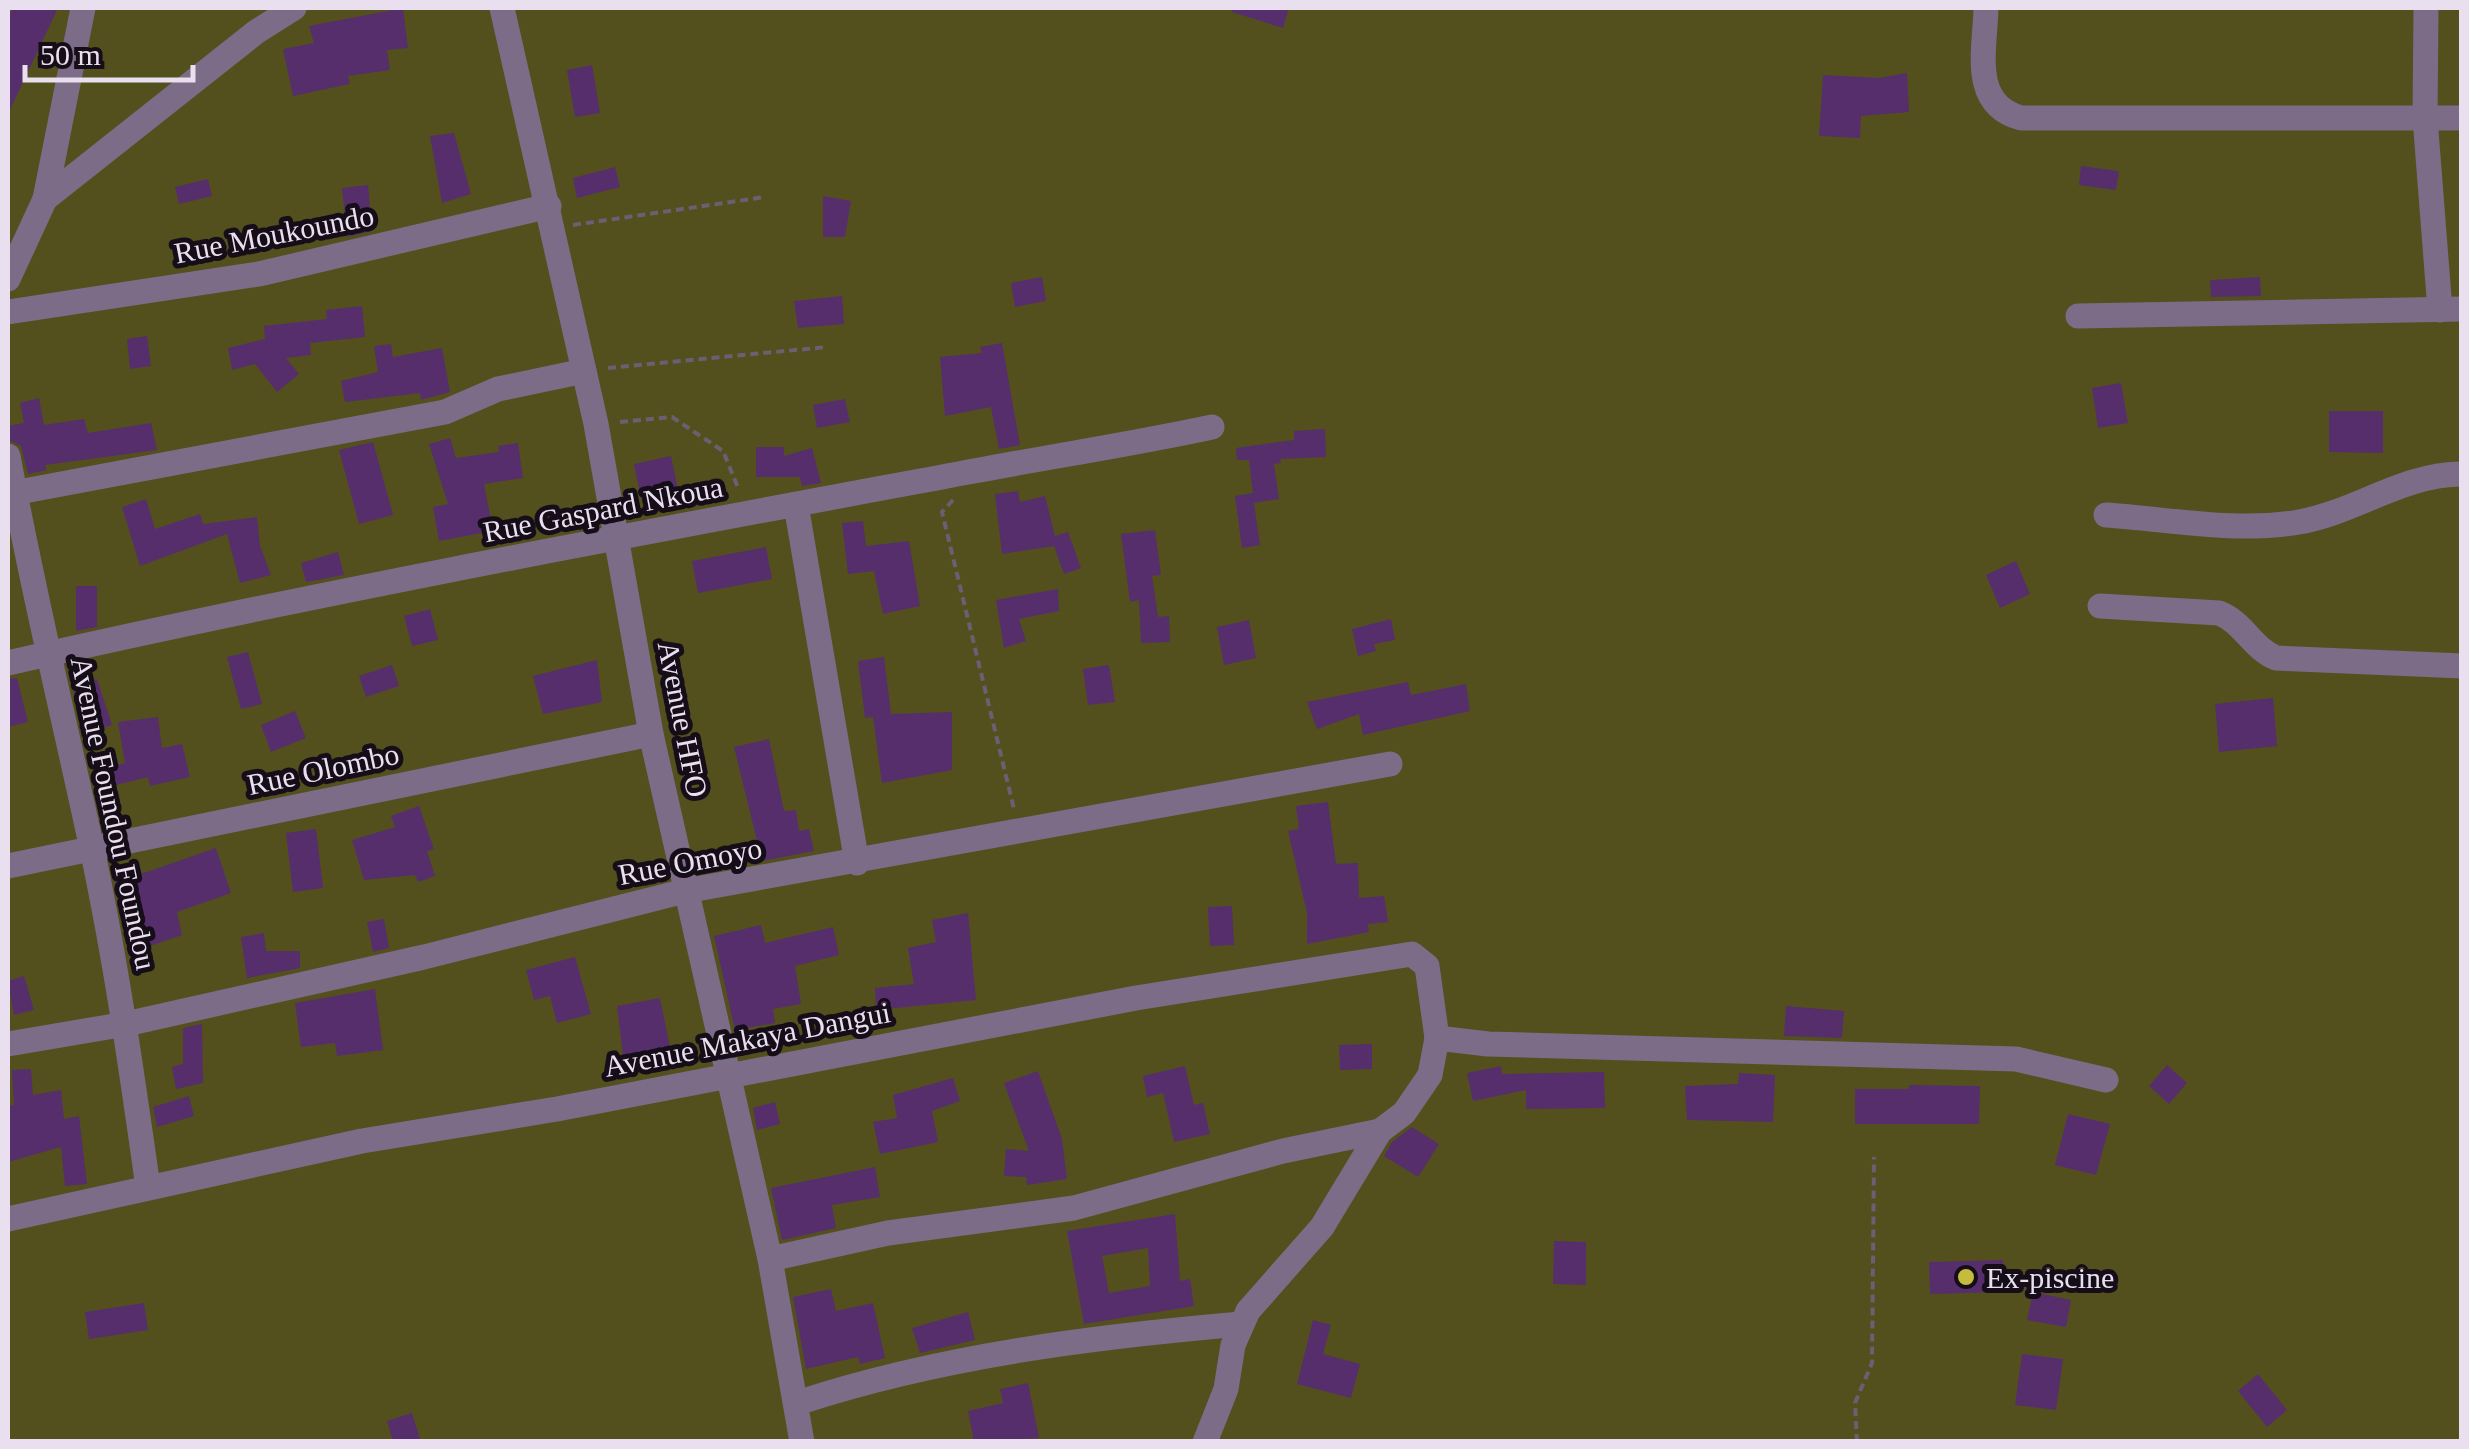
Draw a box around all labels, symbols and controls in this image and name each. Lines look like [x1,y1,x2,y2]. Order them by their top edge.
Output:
scale bar [25,20,192,82]
text: 50 m [40,38,101,71]
street label: Rue Moukoundo [171,198,377,270]
street label: Rue Gaspard Nkoua [480,470,726,548]
street label: Avenue HFO [652,638,714,800]
street label: Avenue Foundou Foundou [65,653,163,973]
street label: Rue Olombo [244,737,402,801]
street label: Rue Omoyo [615,831,765,891]
street label: Avenue Makaya Dangui [601,995,893,1083]
place label: Ex-piscine [1986,1261,2114,1294]
marker: Ex-piscine [1955,1266,1977,1288]

